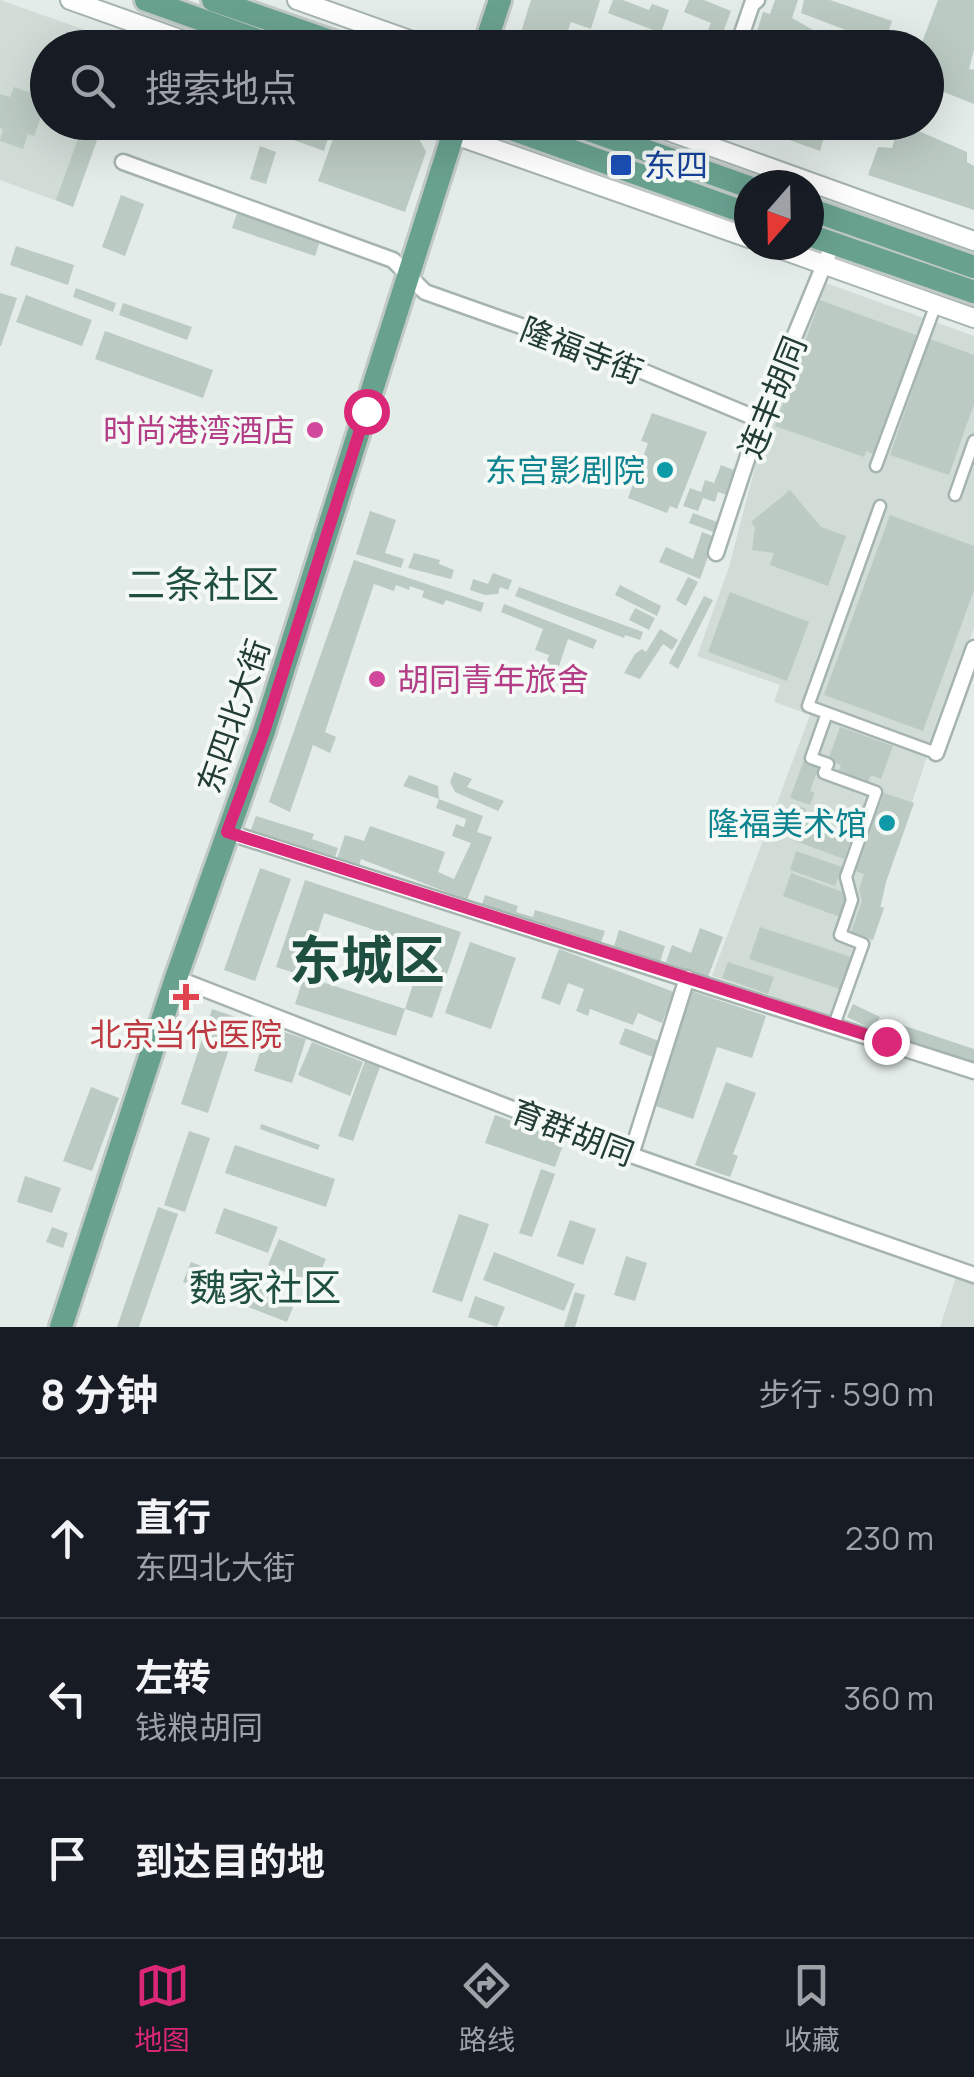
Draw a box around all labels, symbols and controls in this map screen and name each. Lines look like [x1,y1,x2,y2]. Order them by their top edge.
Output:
search box [30,30,944,140]
icon: search [65,58,120,113]
text: 搜索地点 [145,61,297,113]
place label: 东四 [644,143,708,187]
marker: 东四 [608,152,634,178]
north arrow [734,170,824,260]
street label: 隆福寺街 [514,307,650,393]
street label: 连丰胡同 [728,329,816,465]
route start [344,389,390,435]
place label: 时尚港湾酒店 [103,408,295,452]
marker: 时尚港湾酒店 [304,419,326,441]
place label: 东宫影剧院 [485,448,645,492]
marker: 东宫影剧院 [654,459,676,481]
district label: 二条社区 [127,557,279,609]
street label: 东四北大街 [186,633,280,799]
place label: 胡同青年旅舍 [397,657,589,701]
marker: 胡同青年旅舍 [366,668,388,690]
place label: 隆福美术馆 [707,801,867,845]
marker: 隆福美术馆 [876,812,898,834]
district label: 东城区 [289,924,445,995]
marker: 北京当代医院 [173,984,199,1010]
place label: 北京当代医院 [90,1012,282,1056]
route end [864,1019,910,1065]
street label: 育群胡同 [505,1089,641,1175]
district label: 魏家社区 [189,1260,341,1312]
text: 8 分钟 [40,1365,158,1423]
text: 步行 · 590 m [759,1372,934,1416]
text: 直行 [135,1490,211,1542]
icon: ahead [40,1511,95,1566]
text: 230 m [845,1516,934,1560]
text: 东四北大街 [135,1545,295,1589]
text: 左转 [135,1650,211,1702]
icon: left [40,1671,95,1726]
text: 360 m [843,1676,934,1720]
text: 钱粮胡同 [135,1705,263,1749]
icon: arrive [40,1831,95,1886]
text: 到达目的地 [135,1834,325,1886]
tab: 地图 [134,1958,190,2058]
tab: 路线 [459,1958,515,2058]
tab: 收藏 [784,1958,840,2058]

